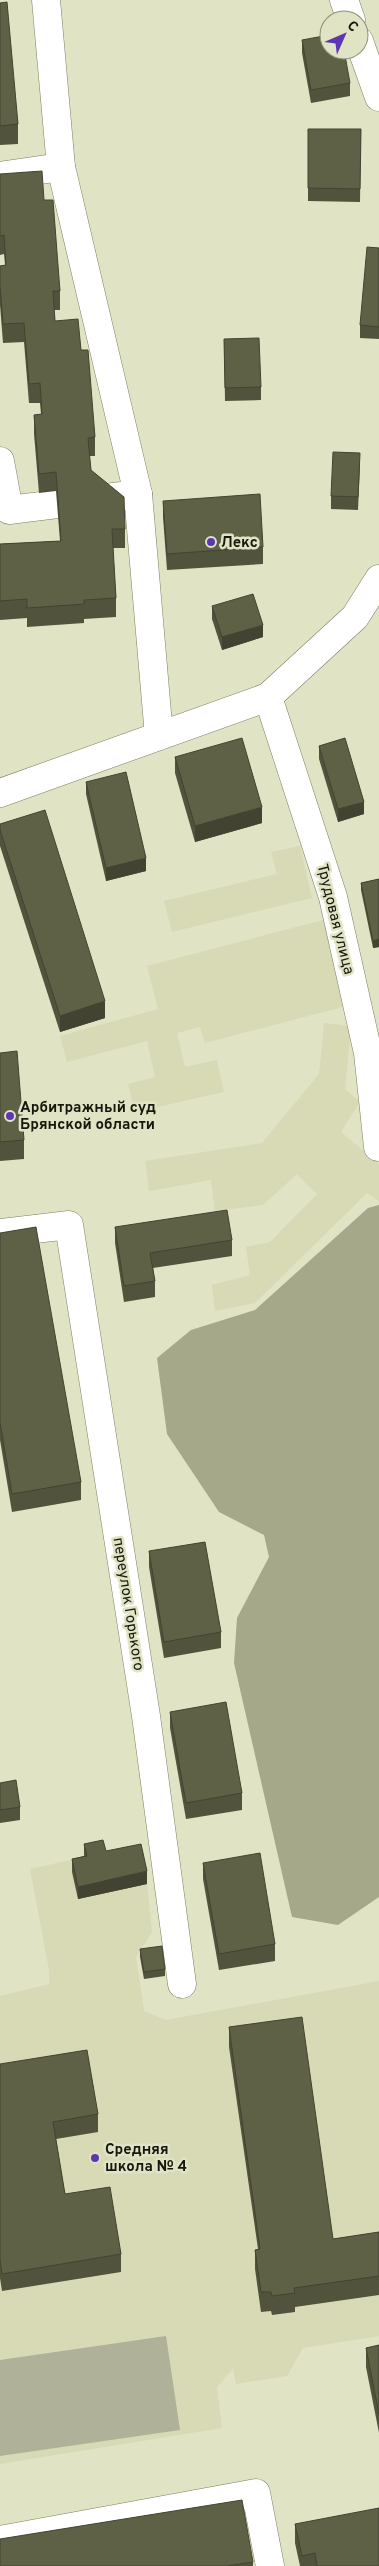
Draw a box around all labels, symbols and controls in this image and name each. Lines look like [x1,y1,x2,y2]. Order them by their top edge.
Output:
north arrow [319,10,369,60]
text: С [343,18,361,36]
place label: Лекс [221,534,258,553]
marker: Лекс [205,536,217,548]
street label: Трудовая улица [312,862,357,977]
place label: Арбитражный суд Брянской области [20,1099,156,1135]
marker: Арбитражный суд Брянской области [4,1110,16,1122]
street label: переулок Горького [108,1536,147,1672]
place label: Средняя школа № 4 [105,2141,187,2177]
marker: Средняя школа № 4 [89,2152,101,2164]

